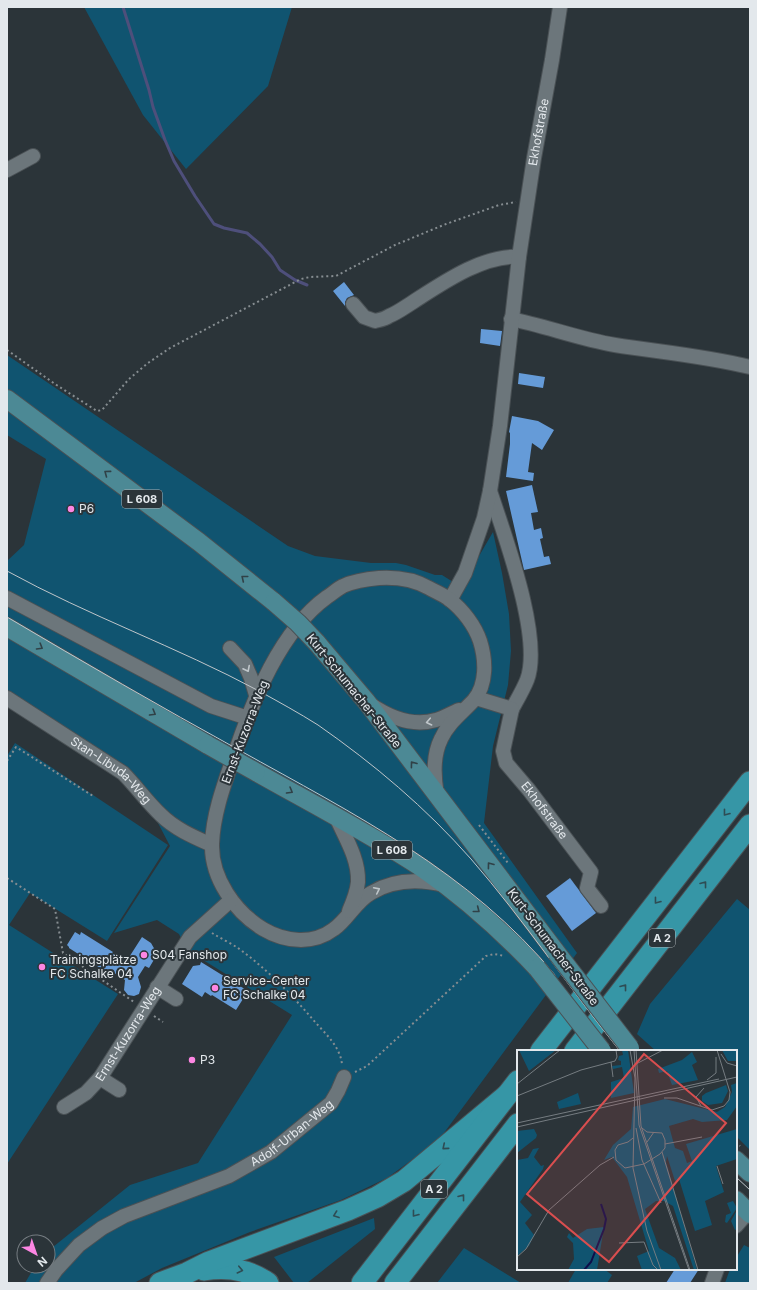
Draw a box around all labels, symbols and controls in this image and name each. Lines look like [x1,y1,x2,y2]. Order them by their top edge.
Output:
street label: Ekhofstraße [525,97,552,167]
one-way arrow [104,470,111,478]
road number: L 608 [122,490,162,508]
place label: P6 [79,501,94,516]
marker: P6 [66,504,76,514]
one-way arrow [241,575,248,582]
street label: Kurt-Schumacher-Straße [304,631,405,751]
one-way arrow [36,643,43,650]
one-way arrow [242,665,250,673]
street label: Ernst-Kuzorra-Weg [218,678,271,786]
one-way arrow [148,708,156,715]
one-way arrow [425,717,432,725]
street label: Stan-Libuda-Weg [68,733,155,807]
one-way arrow [411,761,418,768]
street label: Ekhofstraße [518,778,571,842]
one-way arrow [286,786,293,794]
one-way arrow [724,808,731,815]
road number: L 608 [372,841,412,859]
one-way arrow [488,862,495,869]
one-way arrow [699,882,706,889]
street label: Kurt-Schumacher-Straße [505,885,602,1008]
one-way arrow [372,887,380,895]
one-way arrow [655,897,662,904]
one-way arrow [472,905,479,912]
road number: A 2 [649,929,675,947]
place label: S04 Fanshop [152,947,227,962]
marker: S04 Fanshop [139,950,149,960]
place label: Trainingsplätze FC Schalke 04 [50,952,136,981]
marker: Trainingsplätze FC Schalke 04 [37,962,47,972]
place label: Service-Center FC Schalke 04 [223,973,310,1002]
street label: Ernst-Kuzorra-Weg [92,983,164,1084]
marker: Service-Center FC Schalke 04 [210,983,220,993]
one-way arrow [619,984,626,991]
inset map [517,1050,737,1270]
place label: P3 [200,1052,215,1067]
marker: P3 [187,1055,197,1065]
street label: Adolf-Urban-Weg [247,1096,336,1169]
one-way arrow [442,1143,450,1150]
road number: A 2 [421,1180,447,1198]
one-way arrow [457,1194,464,1201]
one-way arrow [332,1210,339,1219]
one-way arrow [412,1210,419,1217]
north arrow [16,1234,56,1274]
text: N [35,1254,50,1270]
one-way arrow [236,1266,243,1274]

